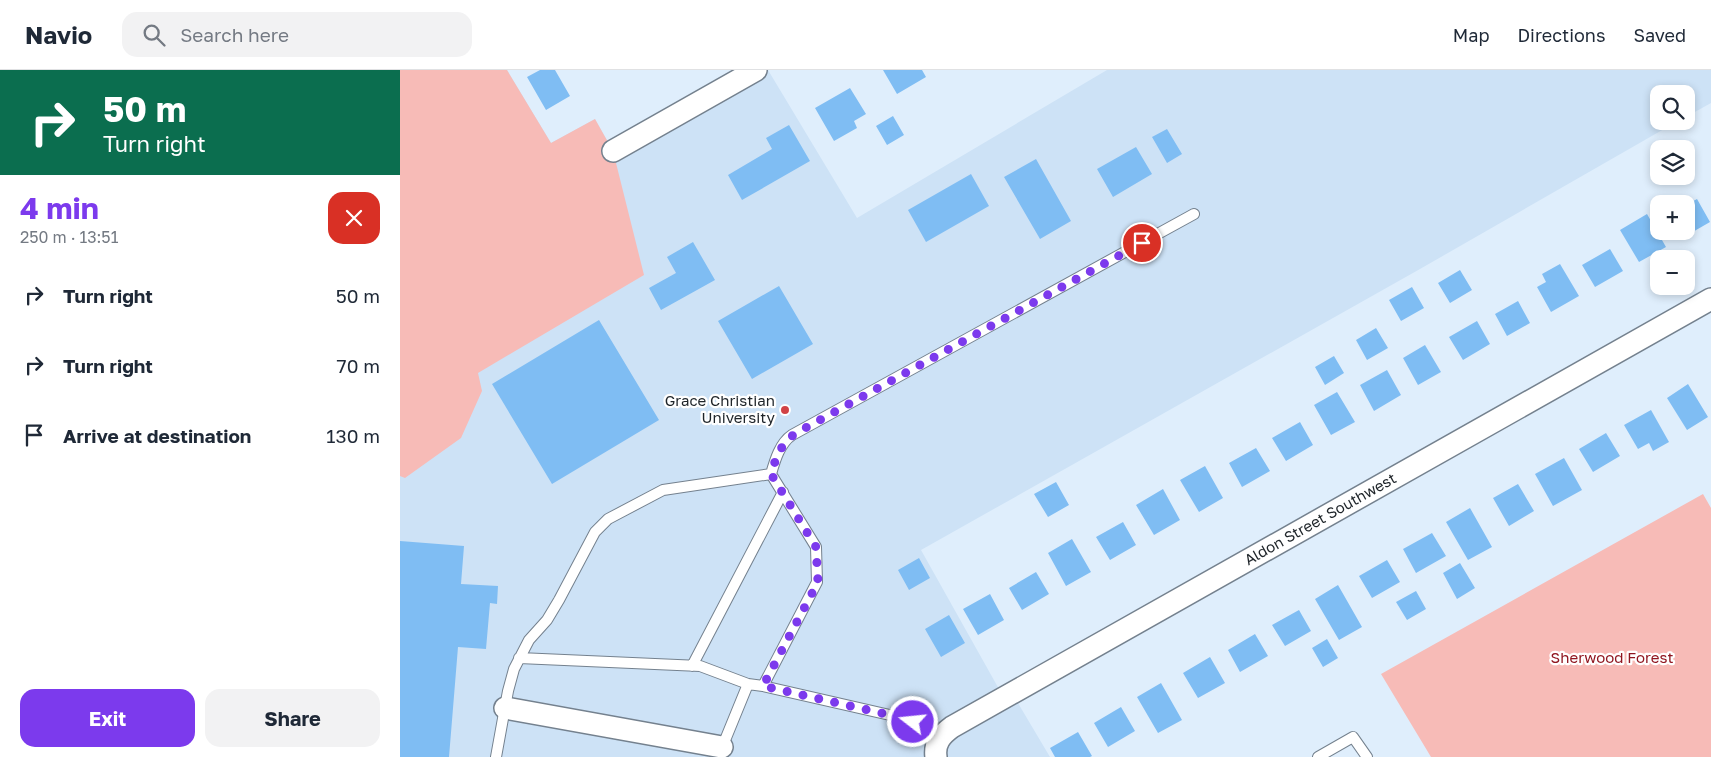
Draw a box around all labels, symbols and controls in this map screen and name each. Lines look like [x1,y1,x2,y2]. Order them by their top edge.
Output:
search box [122,12,472,57]
text: Navio [25,20,92,49]
icon: search [140,21,168,49]
text: Search here [180,23,289,46]
text: Map [1453,24,1489,46]
text: Directions [1517,24,1605,46]
text: Saved [1633,24,1686,46]
map controls [1650,85,1695,295]
button: search [1650,85,1695,130]
text: 50 m [103,88,186,130]
icon: right [20,90,85,155]
text: Turn right [103,130,206,157]
button: layers [1650,140,1695,185]
text: 4 min [20,190,99,226]
button: close [328,192,380,244]
button: + [1650,195,1695,240]
pin [1121,222,1163,264]
text: 250 m · 13:51 [20,227,118,247]
icon: arrive [1128,229,1156,257]
button: − [1650,250,1695,295]
icon: right [20,281,48,309]
text: Turn right [63,284,153,307]
text: 50 m [336,284,380,307]
icon: right [20,351,48,379]
text: Turn right [63,354,153,377]
text: 70 m [337,354,380,377]
place label: Grace Christian University [665,391,776,426]
marker: Grace Christian University [779,404,791,416]
icon: arrive [20,421,48,449]
text: Arrive at destination [63,424,251,447]
text: 130 m [326,424,380,447]
street label: Aldon Street Southwest [1241,468,1399,568]
park label: Sherwood Forest [1551,648,1673,666]
button: Exit [20,689,195,747]
button: Share [205,689,380,747]
position arrow [886,695,938,747]

